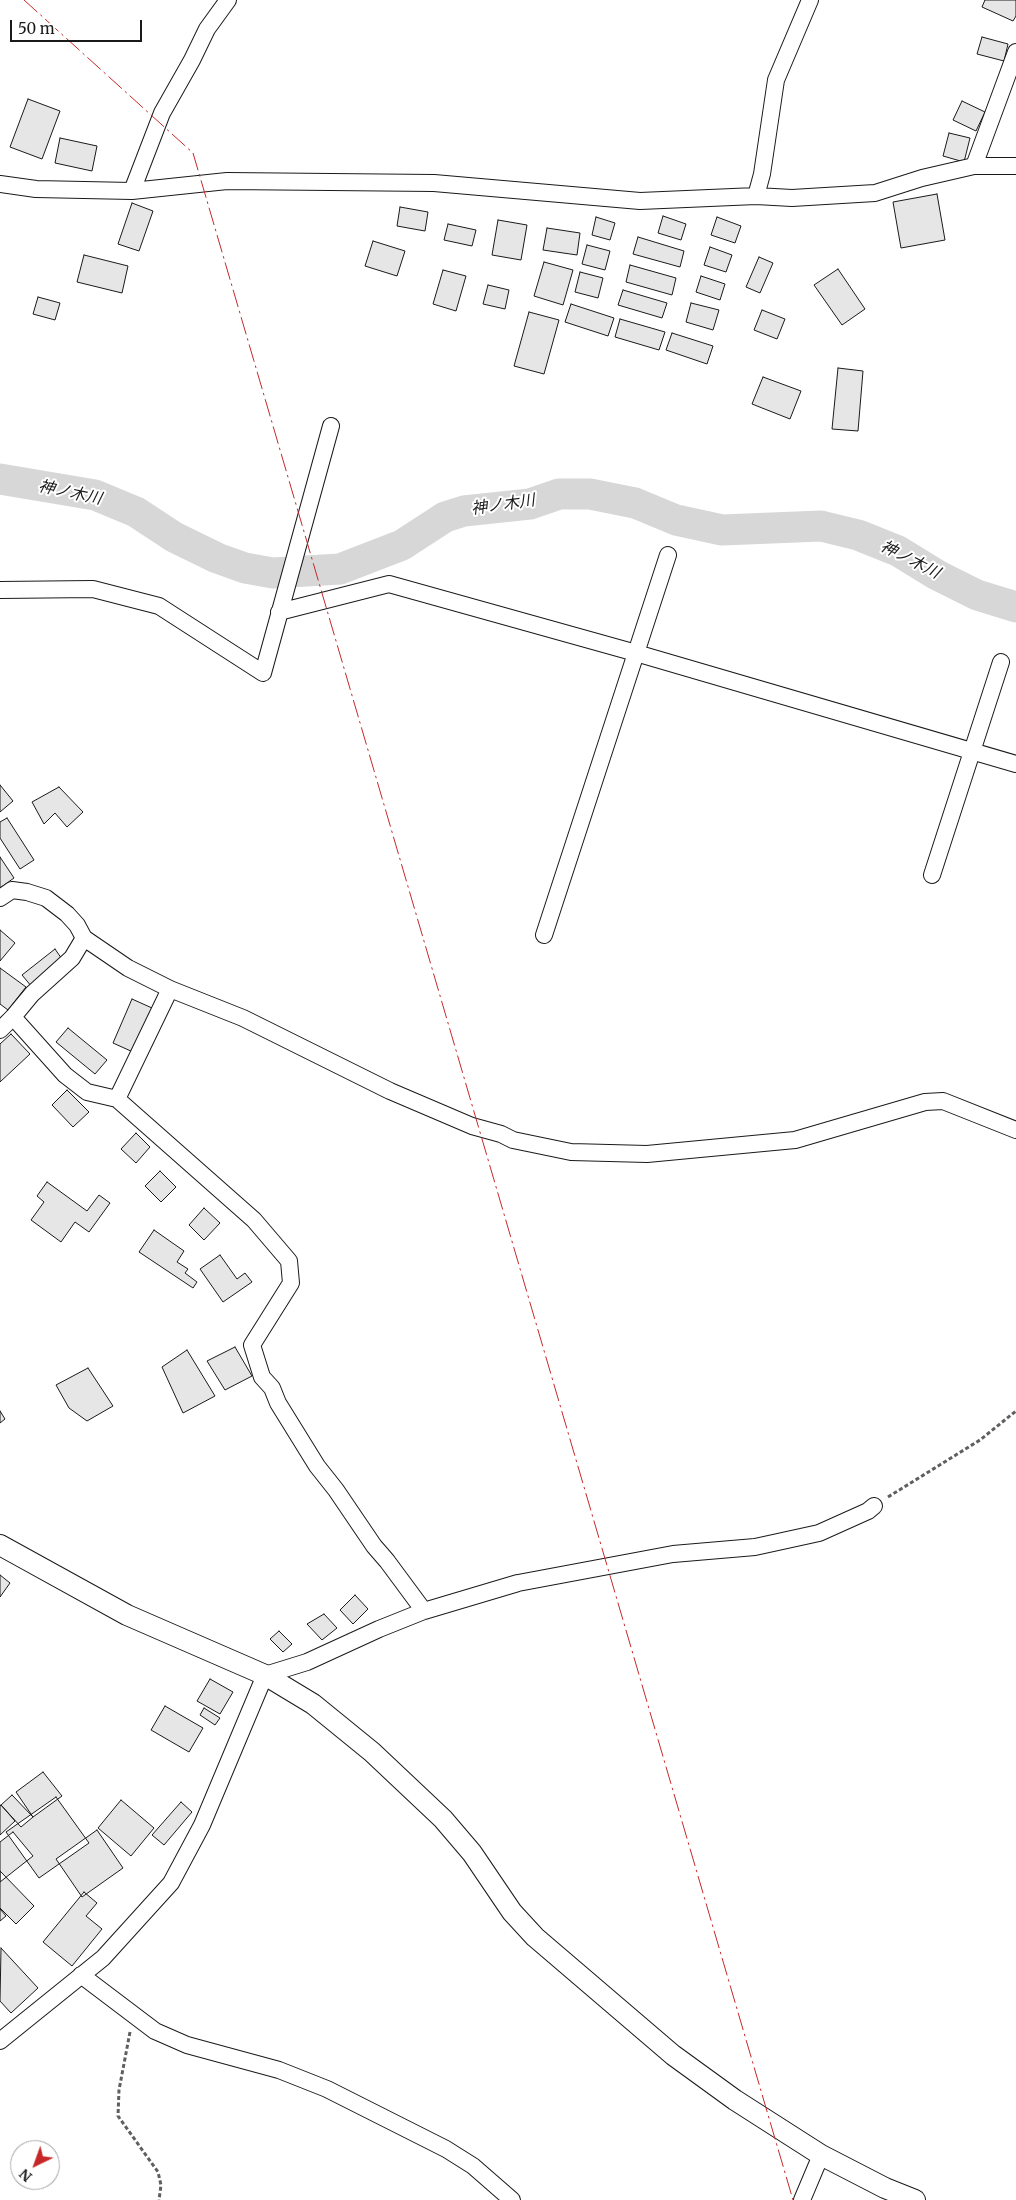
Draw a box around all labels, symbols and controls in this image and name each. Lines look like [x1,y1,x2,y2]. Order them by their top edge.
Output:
scale bar [12,10,145,42]
text: 50 m [18,19,55,38]
water label: 神ノ木川 [37,477,103,509]
water label: 神ノ木川 [470,491,536,519]
water label: 神ノ木川 [877,537,943,583]
north arrow [10,2140,60,2190]
text: N [15,2165,36,2186]

